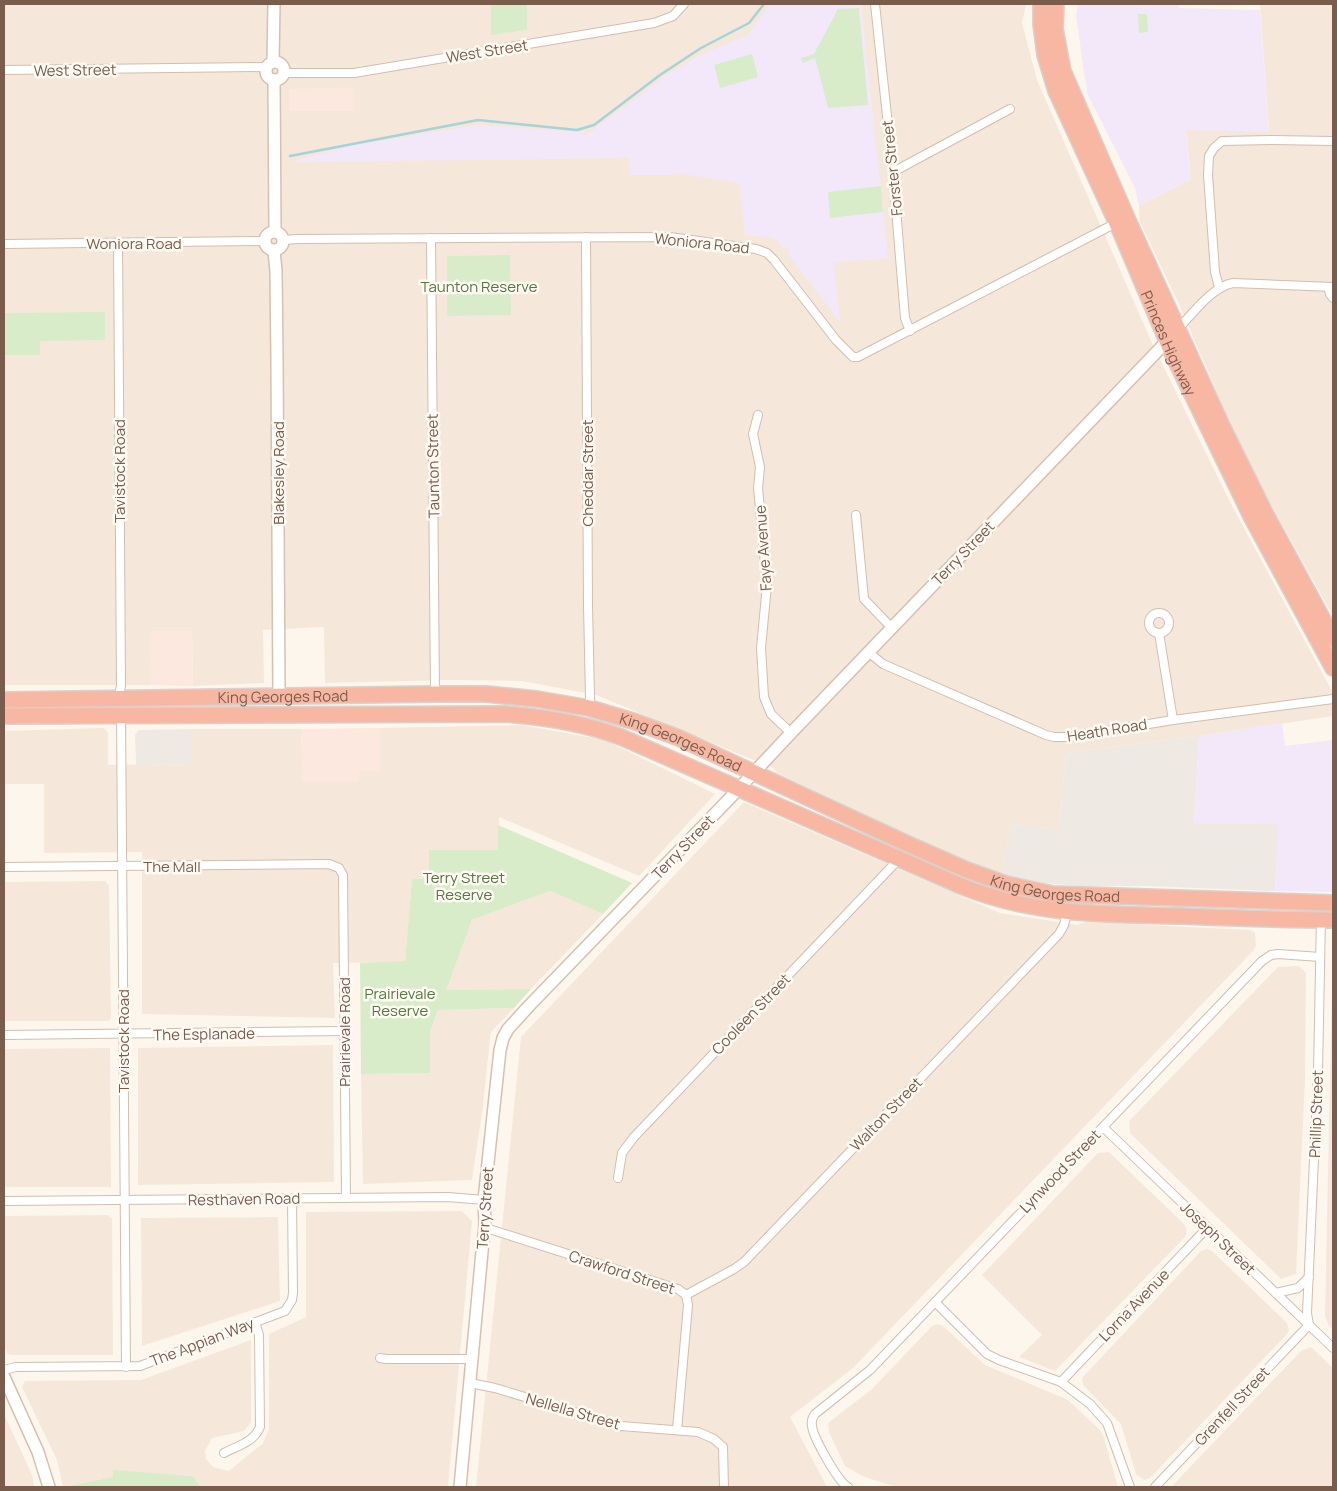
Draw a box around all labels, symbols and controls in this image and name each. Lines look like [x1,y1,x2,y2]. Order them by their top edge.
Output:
street label: West Street [444,34,530,68]
street label: West Street [33,59,117,81]
street label: Forster Street [877,119,907,217]
street label: Woniora Road [654,228,750,258]
street label: Woniora Road [86,233,182,254]
park label: Taunton Reserve [421,276,538,297]
street label: Princes Highway [1136,287,1202,399]
street label: Taunton Street [422,414,444,518]
street label: Tavistock Road [109,419,130,523]
street label: Cheddar Street [577,420,598,526]
street label: Blakesley Road [268,421,289,525]
street label: Faye Avenue [750,504,776,592]
street label: Terry Street [927,516,999,590]
street label: King Georges Road [217,685,348,708]
street label: King Georges Road [617,707,745,776]
street label: Heath Road [1066,713,1148,747]
street label: Terry Street [647,810,719,884]
street label: The Mall [143,856,201,877]
park label: Terry Street Reserve [423,867,505,905]
street label: King Georges Road [988,869,1120,907]
street label: Cooleen Street [707,969,795,1059]
street label: Prairievale Road [334,977,355,1087]
park label: Prairievale Reserve [364,983,436,1021]
street label: Tavistock Road [113,989,134,1093]
street label: The Esplanade [153,1023,255,1045]
street label: Phillip Street [1304,1070,1328,1158]
street label: Walton Street [845,1072,927,1156]
street label: Lynwood Street [1015,1125,1105,1217]
street label: Terry Street [472,1166,498,1250]
street label: Resthaven Road [188,1188,300,1210]
street label: Joseph Street [1176,1197,1260,1279]
street label: Crawford Street [566,1245,678,1299]
street label: Lorna Avenue [1094,1264,1174,1346]
street label: The Appian Way [147,1312,257,1371]
street label: Grenfell Street [1190,1362,1274,1450]
street label: Nellella Street [523,1388,623,1434]

